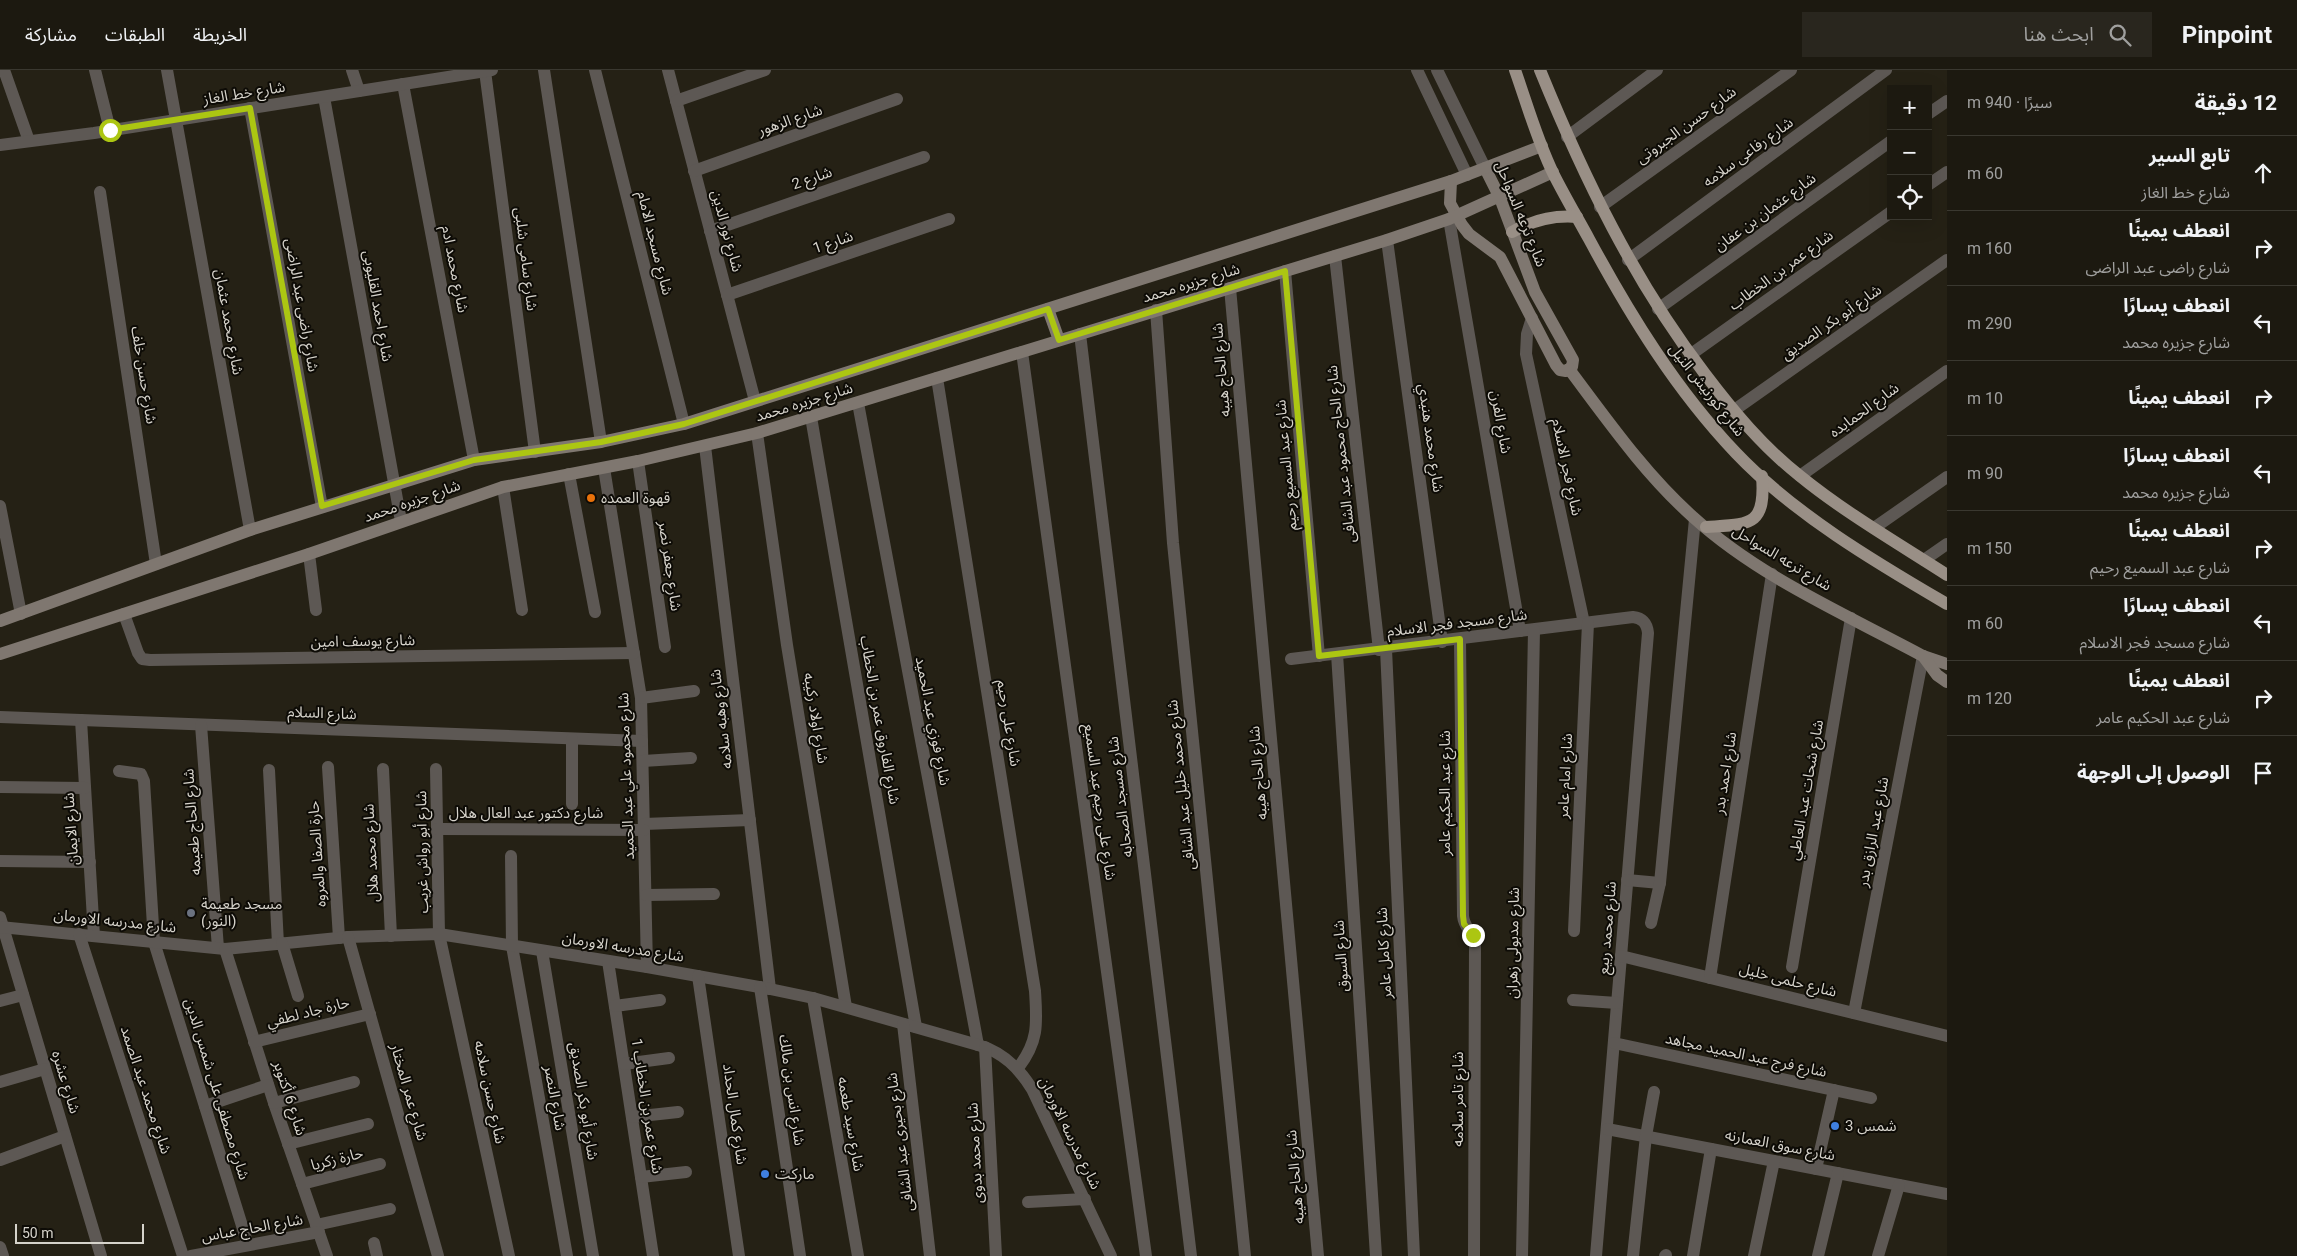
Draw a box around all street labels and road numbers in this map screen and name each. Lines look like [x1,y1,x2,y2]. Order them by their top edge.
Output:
street label: شارع خط الغاز [201,78,287,112]
street label: شارع حسن الجبروتى [1632,82,1742,170]
street label: شارع الزهور [754,101,826,143]
street label: شارع رفاعى سلامه [1699,113,1799,193]
street label: شارع ترعه السواحل [1489,159,1550,271]
street label: شارع 2 [789,163,836,196]
street label: شارع عثمان بن عفان [1711,169,1821,257]
street label: شارع نور الدين [705,188,747,275]
street label: شارع مسجد الامام [630,189,677,298]
street label: شارع سامى شلبى [508,206,541,312]
street label: شارع محمد ادم [435,224,472,315]
street label: شارع عمر بن الخطاب [1725,226,1839,316]
street label: شارع 1 [810,227,857,260]
street label: شارع راضى عبد الراضى [278,237,323,374]
street label: شارع احمد القليوبى [356,249,397,364]
street label: شارع جزيره محمد [1140,260,1243,309]
street label: شارع محمد عثمان [208,268,247,377]
street label: شارع أبو بكر الصديق [1777,280,1887,366]
street label: شارع الحاج هيبه [1208,322,1237,418]
street label: شارع حسن خلف [124,325,161,426]
street label: شارع كورنيش النيل [1663,340,1749,442]
street label: شارع الحاج محمود عبد الشافى [1323,364,1362,544]
street label: شارع جزيره محمد [753,379,856,428]
street label: شارع الحمايده [1826,379,1904,444]
street label: شارع محمد هنيدي [1411,383,1448,494]
street label: شارع الفرن [1484,389,1515,456]
street label: شارع عبد السميع رحيم [1271,398,1304,531]
street label: شارع فجر الاسلام [1545,417,1586,518]
street label: شارع جزيره محمد [361,476,464,529]
street label: شارع جعفر نصر [652,519,685,613]
street label: شارع ترعه السواحل [1728,521,1835,597]
street label: شارع مسجد فجر الاسلام [1386,605,1529,644]
street label: شارع يوسف امين [311,631,416,654]
street label: شارع الفاروق عمر بن الخطاب [853,634,904,807]
street label: شارع فوزي عبد الحميد [909,655,954,788]
street label: شارع وهبه سلامه [706,668,739,770]
street label: شارع اولاد ركيبه [797,671,832,766]
street label: شارع على رحيم [990,678,1025,768]
street label: شارع محمود علي عبد الحميد [614,692,641,860]
street label: شارع محمد خليل عبد الشافى [1163,698,1202,871]
street label: شارع السلام [287,703,357,726]
street label: شارع شحات عبد العاطي [1785,718,1830,862]
street label: شارع على رحيم عبد السميع [1077,722,1120,882]
street label: شارع الحاج هيبه [1245,725,1274,821]
street label: شارع عبد الحكيم عامر [1436,730,1457,857]
street label: شارع احمد بدر [1709,730,1743,817]
street label: شارع امام عامر [1554,733,1579,820]
street label: شارع مسجد الصحابه [1104,735,1139,859]
street label: شارع الحاج طعيمه [179,767,208,876]
street label: شارع عبد الرازق بدر [1853,775,1895,890]
street label: شارع أبو رواش غريب [412,790,435,914]
street label: شارع الايمان [59,791,86,866]
street label: حارة الصفا والمروه [304,800,330,908]
street label: شارع محمد هلال [359,803,386,903]
street label: شارع دكتور عبد العال هلال [449,804,603,825]
street label: شارع محمد ربيع [1594,880,1623,976]
street label: شارع مدبولى زهران [1503,887,1526,999]
street label: شارع مدرسه الاورمان [53,906,177,939]
street label: شارع كامل عامر [1373,906,1398,1000]
street label: شارع السوق [1329,919,1355,992]
street label: شارع مدرسه الاورمان [560,928,685,969]
street label: شارع حلمى خليل [1737,959,1839,1004]
street label: حارة جاد لطفي [265,993,352,1033]
street label: شارع مصطفى على شمس الدين [178,996,253,1183]
street label: شارع محمد عبد الصمد [114,1024,175,1157]
street label: شارع فرج عبد الحميد مجاهد [1663,1029,1829,1084]
street label: شارع انس بن مالك [772,1033,809,1147]
street label: شارع عمر بن الخطاب 1 [624,1037,667,1176]
street label: شارع حسن سلامه [467,1039,510,1146]
street label: شارع عمر المختار [383,1040,431,1144]
street label: شارع أبو بكر الصديق [563,1041,602,1162]
street label: شارع عشره [45,1048,84,1117]
street label: شارع تامر سلامه [1449,1051,1470,1147]
street label: شارع 6 أكتوبر [266,1057,311,1139]
street label: شارع كمال الحداد [716,1062,751,1166]
street label: شارع النصر [537,1063,570,1133]
street label: شارع بحيرى عبد الشافى [883,1071,920,1213]
street label: شارع مدرسه الاورمان [1032,1074,1105,1194]
street label: شارع سيد طعمه [831,1075,868,1174]
street label: شارع محمد بدوى [963,1102,990,1204]
street label: شارع سوق العمارنه [1723,1125,1837,1167]
street label: شارع الحاج هيبه [1282,1129,1311,1225]
street label: حارة زكريا [309,1144,365,1174]
street label: شارع الحاج عباس [200,1210,305,1249]

